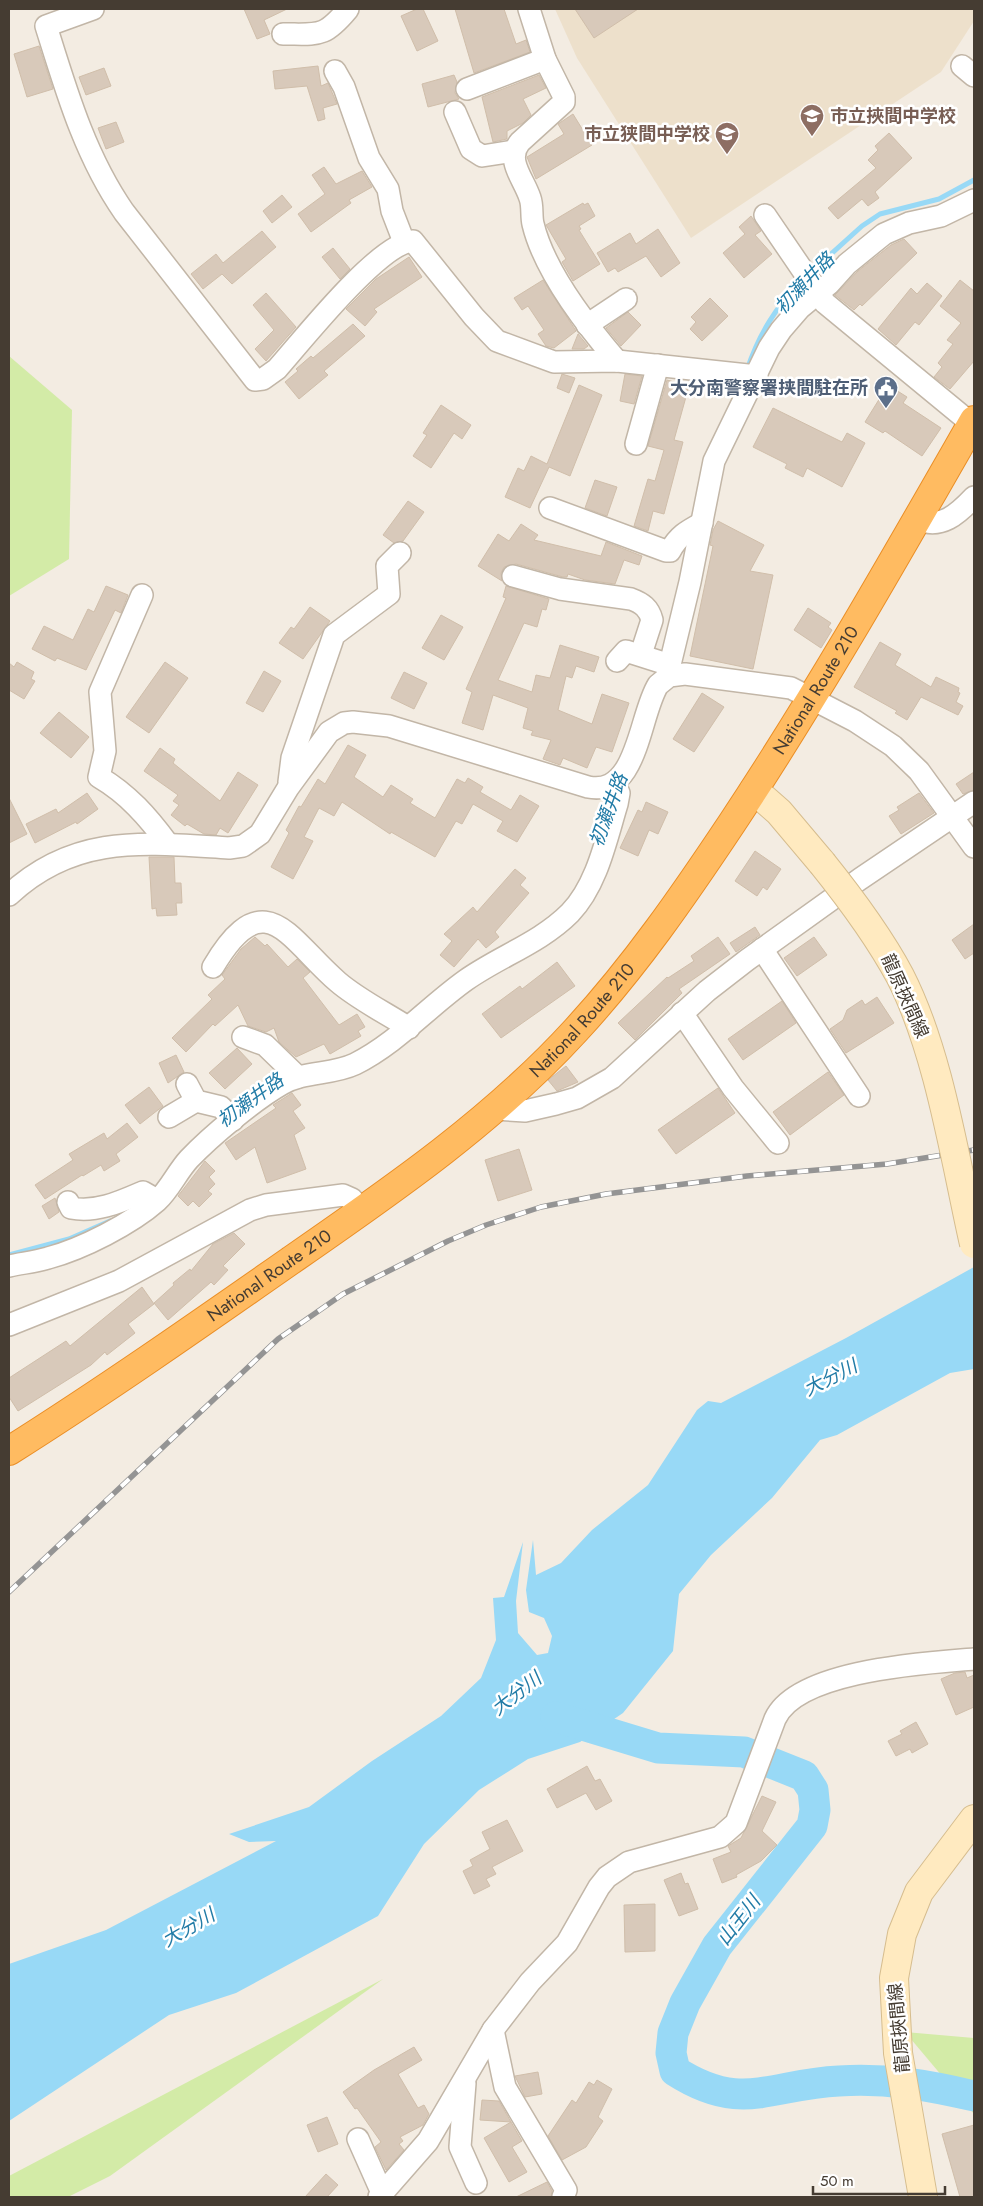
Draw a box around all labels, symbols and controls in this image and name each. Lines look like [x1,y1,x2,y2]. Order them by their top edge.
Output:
school or university icon: 市立挾間中学校 [799,103,825,137]
place label: 市立挾間中学校 [830,103,956,129]
place label: 市立狭間中学校 [584,121,710,147]
school or university icon: 市立狭間中学校 [714,121,740,155]
water label: 初瀬井路 [768,245,842,320]
place label: 大分南警察署挟間駐在所 [670,375,868,401]
public building icon: 大分南警察署挟間駐在所 [873,375,899,409]
street label: National Route 210 [766,621,865,760]
water label: 初瀬井路 [583,768,635,851]
street label: 龍原挾間線 [875,950,935,1042]
street label: National Route 210 [524,957,641,1084]
water label: 初瀬井路 [212,1066,291,1134]
street label: National Route 210 [202,1223,337,1328]
water label: 大分川 [799,1352,864,1402]
water label: 大分川 [486,1664,549,1722]
water label: 山王川 [710,1888,768,1951]
water label: 大分川 [157,1900,221,1953]
street label: 龍原挾間線 [882,1982,916,2074]
scale bar [813,2164,946,2196]
text: 50 m [820,2170,854,2192]

